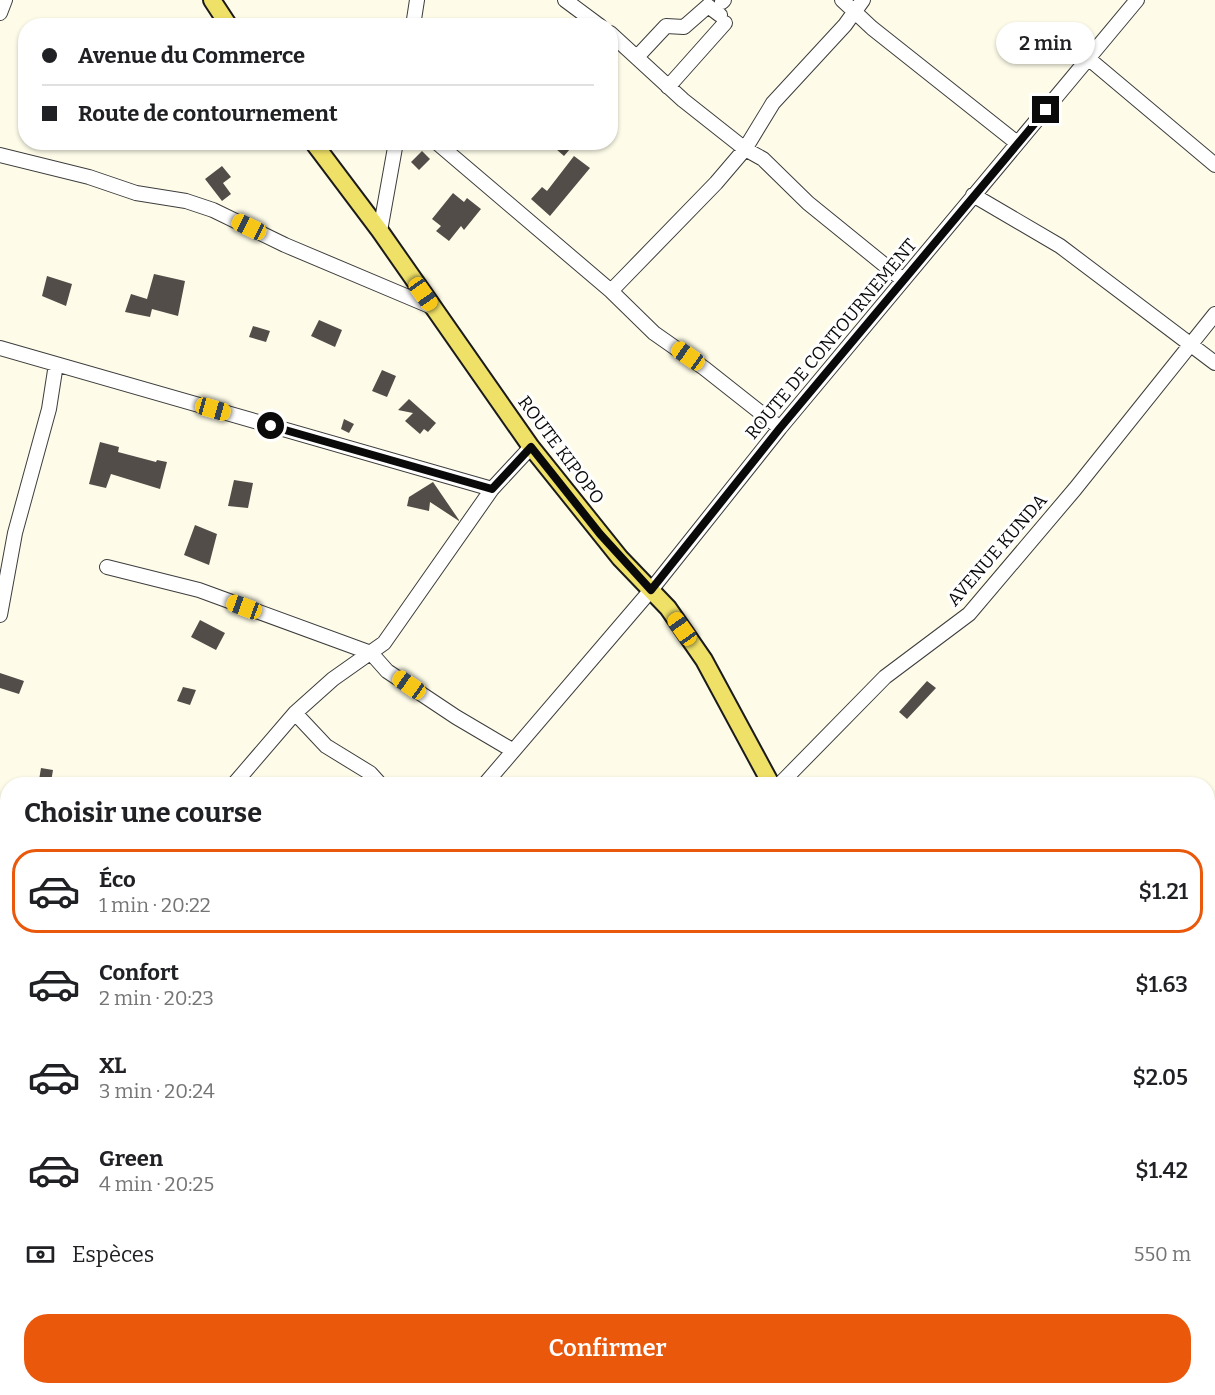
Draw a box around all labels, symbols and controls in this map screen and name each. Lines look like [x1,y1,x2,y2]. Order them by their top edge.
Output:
callout: 2 min [996,23,1096,65]
text: 2 min [1019,31,1072,55]
text: Avenue du Commerce [78,42,305,69]
route end [1032,96,1059,123]
text: Route de contournement [78,100,338,127]
car [229,211,269,243]
street label: ROUTE DE CONTOURNEMENT [741,234,922,444]
car [405,274,441,314]
car [668,338,708,374]
street label: ROUTE KIPOPO [513,392,609,508]
car [193,395,233,423]
route start [257,412,284,439]
street label: AVENUE KUNDA [942,489,1052,610]
car [224,592,264,622]
car [664,609,700,649]
car [389,667,429,703]
text: Choisir une course [24,797,262,829]
icon: car [27,864,81,918]
text: Éco [99,866,136,893]
text: $1.21 [1139,878,1188,905]
text: 1 min · 20:22 [99,893,211,917]
icon: car [27,957,81,1011]
text: Confort [99,959,179,986]
text: $1.63 [1135,971,1188,998]
text: 2 min · 20:23 [99,986,214,1010]
icon: car [27,1050,81,1104]
text: XL [99,1052,126,1079]
text: $2.05 [1132,1064,1188,1091]
text: 3 min · 20:24 [99,1079,215,1103]
icon: car [27,1143,81,1197]
text: Green [99,1145,163,1172]
text: $1.42 [1135,1157,1188,1184]
text: 4 min · 20:25 [99,1172,214,1196]
icon: cash [24,1238,57,1271]
text: Espèces [72,1241,154,1268]
text: 550 m [1134,1242,1191,1266]
button: Confirmer [24,1314,1191,1383]

